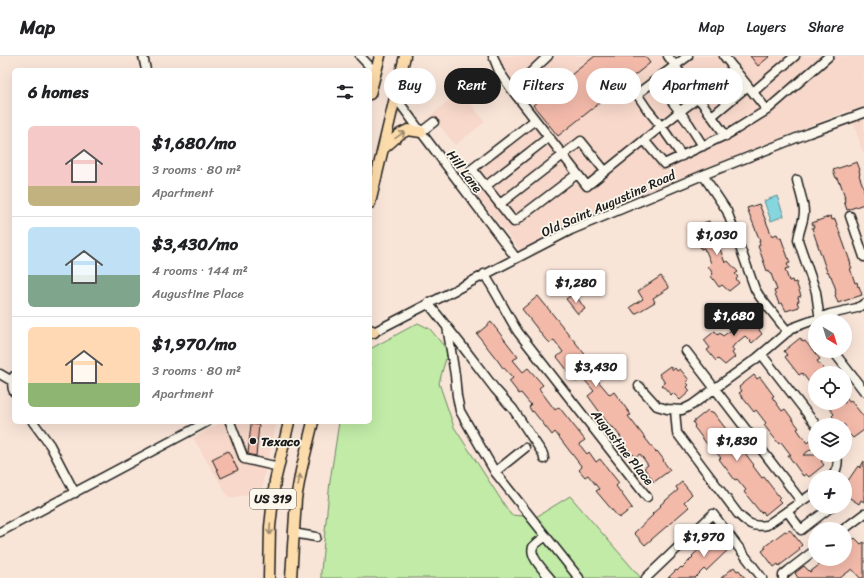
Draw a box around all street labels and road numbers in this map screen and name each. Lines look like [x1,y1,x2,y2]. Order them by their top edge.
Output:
street label: Hill Lane [441,145,489,198]
street label: Old Saint Augustine Road [537,163,680,243]
street label: Augustine Place [585,403,660,491]
road number: US 319 [250,489,296,509]

